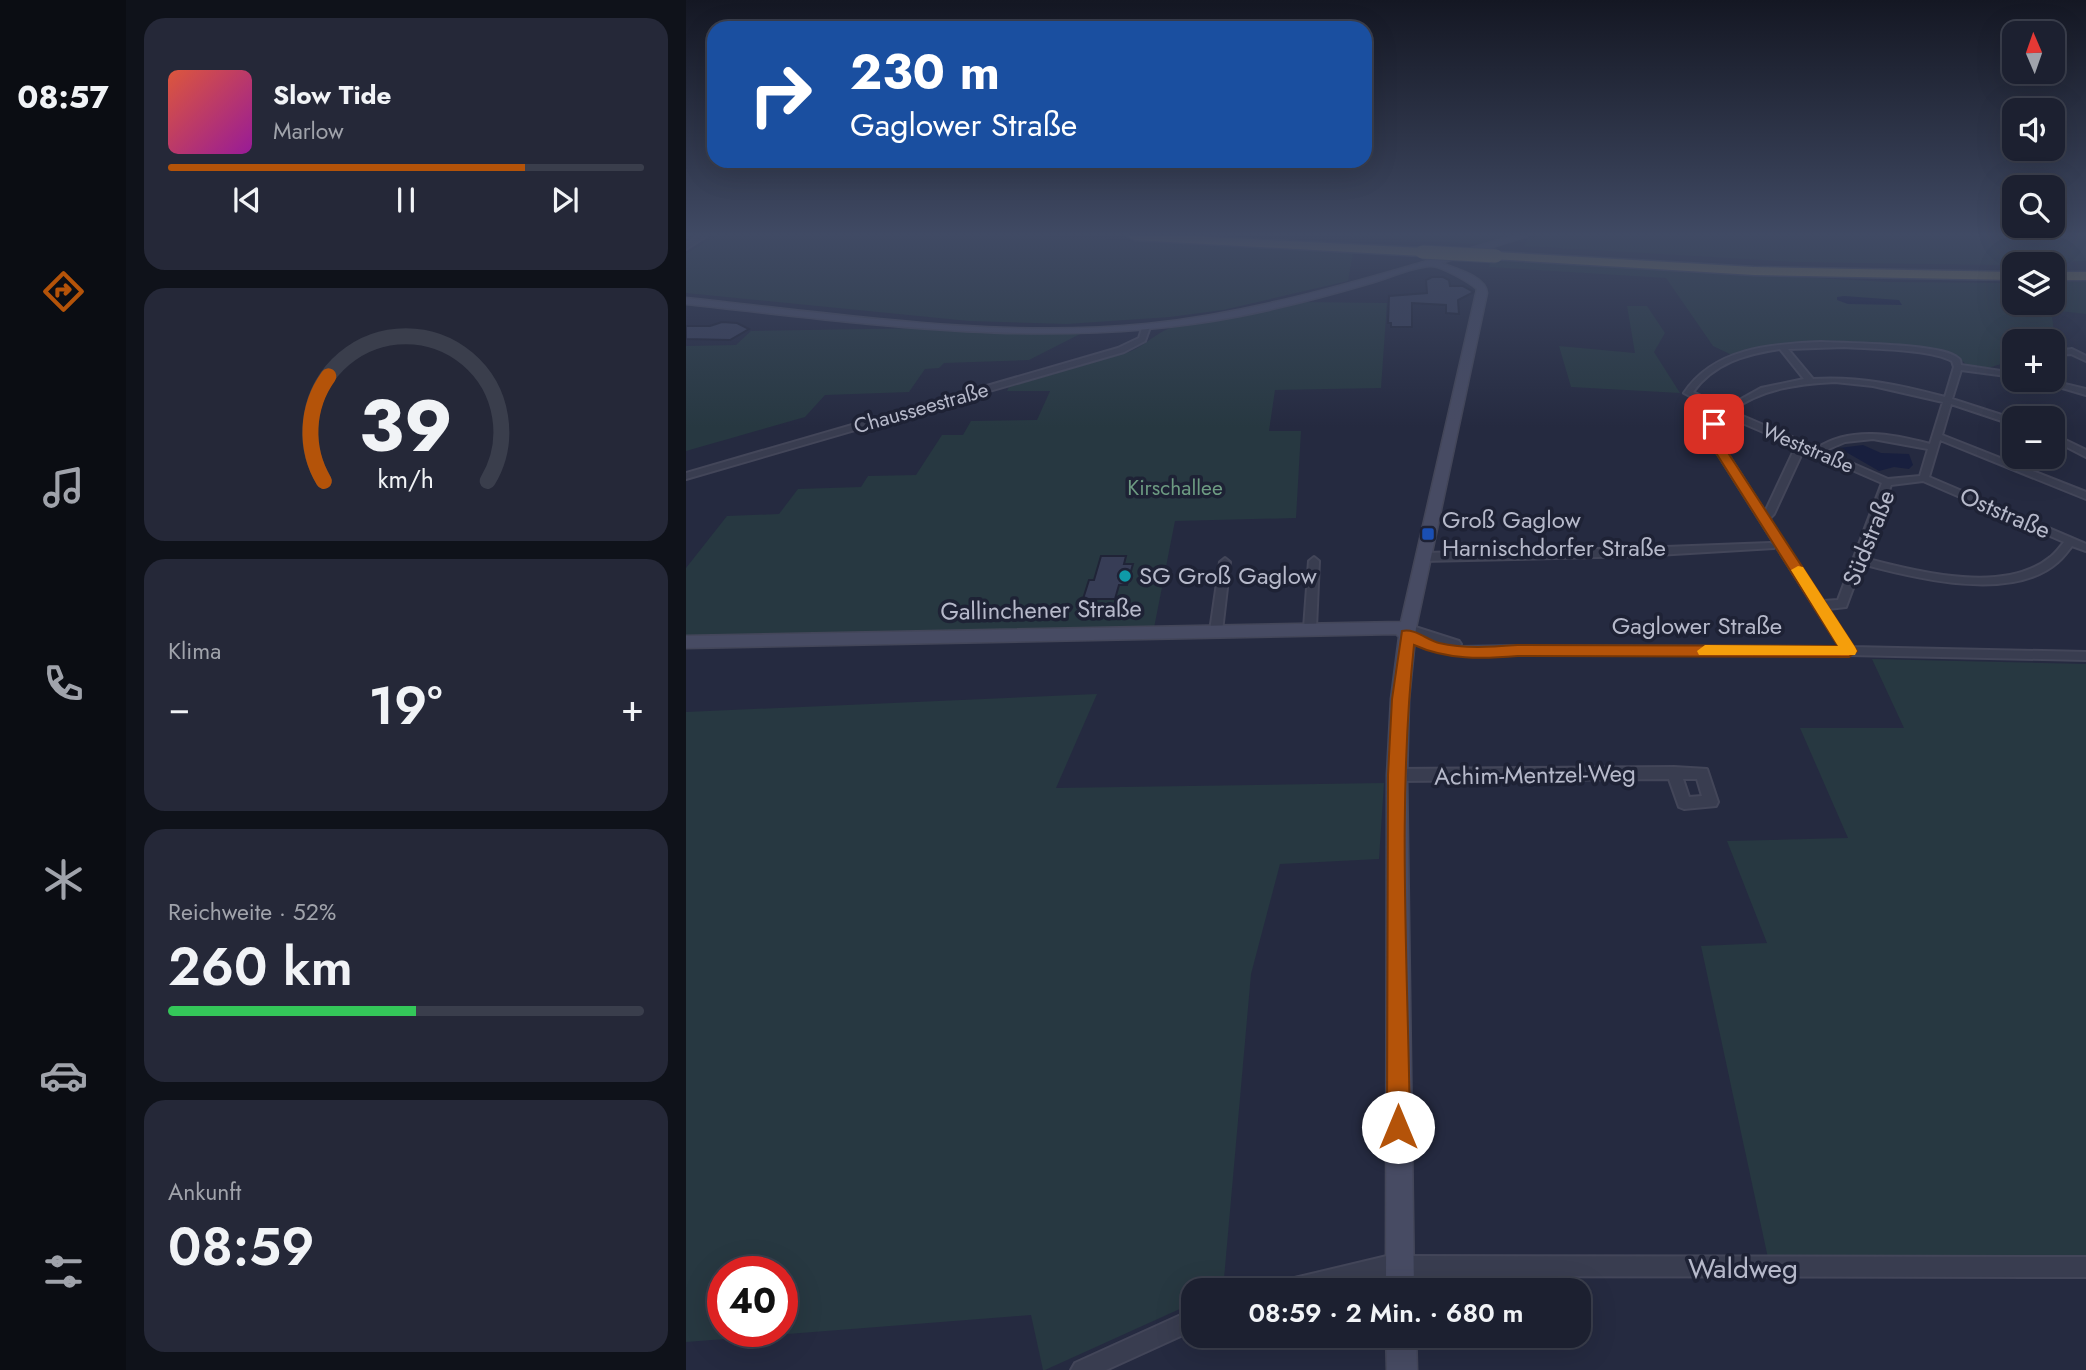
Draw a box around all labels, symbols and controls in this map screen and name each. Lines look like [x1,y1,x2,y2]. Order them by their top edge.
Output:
north arrow [2002,21,2065,84]
map controls [2002,21,2065,469]
text: 230 m [850,37,1000,107]
icon: right [735,49,826,140]
text: 08:57 [17,74,109,120]
text: Slow Tide [273,76,392,114]
button: sound [2002,98,2065,161]
text: Gaglower Straße [850,102,1077,148]
text: Marlow [273,114,344,148]
button: search [2002,175,2065,238]
icon: previous [228,181,266,219]
icon: pause [387,181,425,219]
icon: next [546,181,584,219]
button: layers [2002,252,2065,315]
icon: directions [39,267,88,316]
button: + [2002,329,2065,392]
text: 39 [359,373,453,478]
street label: Chausseestraße [850,374,992,442]
pin [1684,394,1744,454]
icon: arrive [1695,405,1733,443]
button: − [2002,406,2065,469]
street label: Weststraße [1758,415,1859,481]
text: km/h [378,460,434,496]
icon: music [39,463,88,512]
park label: Kirschallee [1127,473,1223,503]
street label: Oststraße [1954,478,2056,547]
street label: Südstraße [1833,485,1904,591]
place label: Groß Gaglow Harnischdorfer Straße [1442,502,1666,565]
marker: Groß Gaglow Harnischdorfer Straße [1420,526,1436,542]
place label: SG Groß Gaglow [1139,558,1317,593]
marker: SG Groß Gaglow [1117,568,1133,584]
street label: Gallinchener Straße [940,590,1142,629]
street label: Gaglower Straße [1612,608,1782,643]
text: Klima [168,634,221,668]
icon: phone [39,659,88,708]
text: 19° [369,668,443,744]
text: − [168,680,190,735]
text: + [621,680,644,735]
street label: Achim-Mentzel-Weg [1434,755,1636,794]
icon: climate [39,855,88,904]
text: Reichweite · 52% [168,895,336,929]
text: 260 km [168,929,353,1005]
icon: car [39,1051,88,1100]
position arrow [1361,1090,1435,1164]
text: Ankunft [168,1175,241,1209]
text: 08:59 [168,1209,315,1285]
icon: filters [39,1247,88,1296]
street label: Waldweg [1688,1248,1798,1289]
speed limit sign: 40 [707,1256,798,1347]
text: 08:59 · 2 Min. · 680 m [1248,1294,1524,1332]

